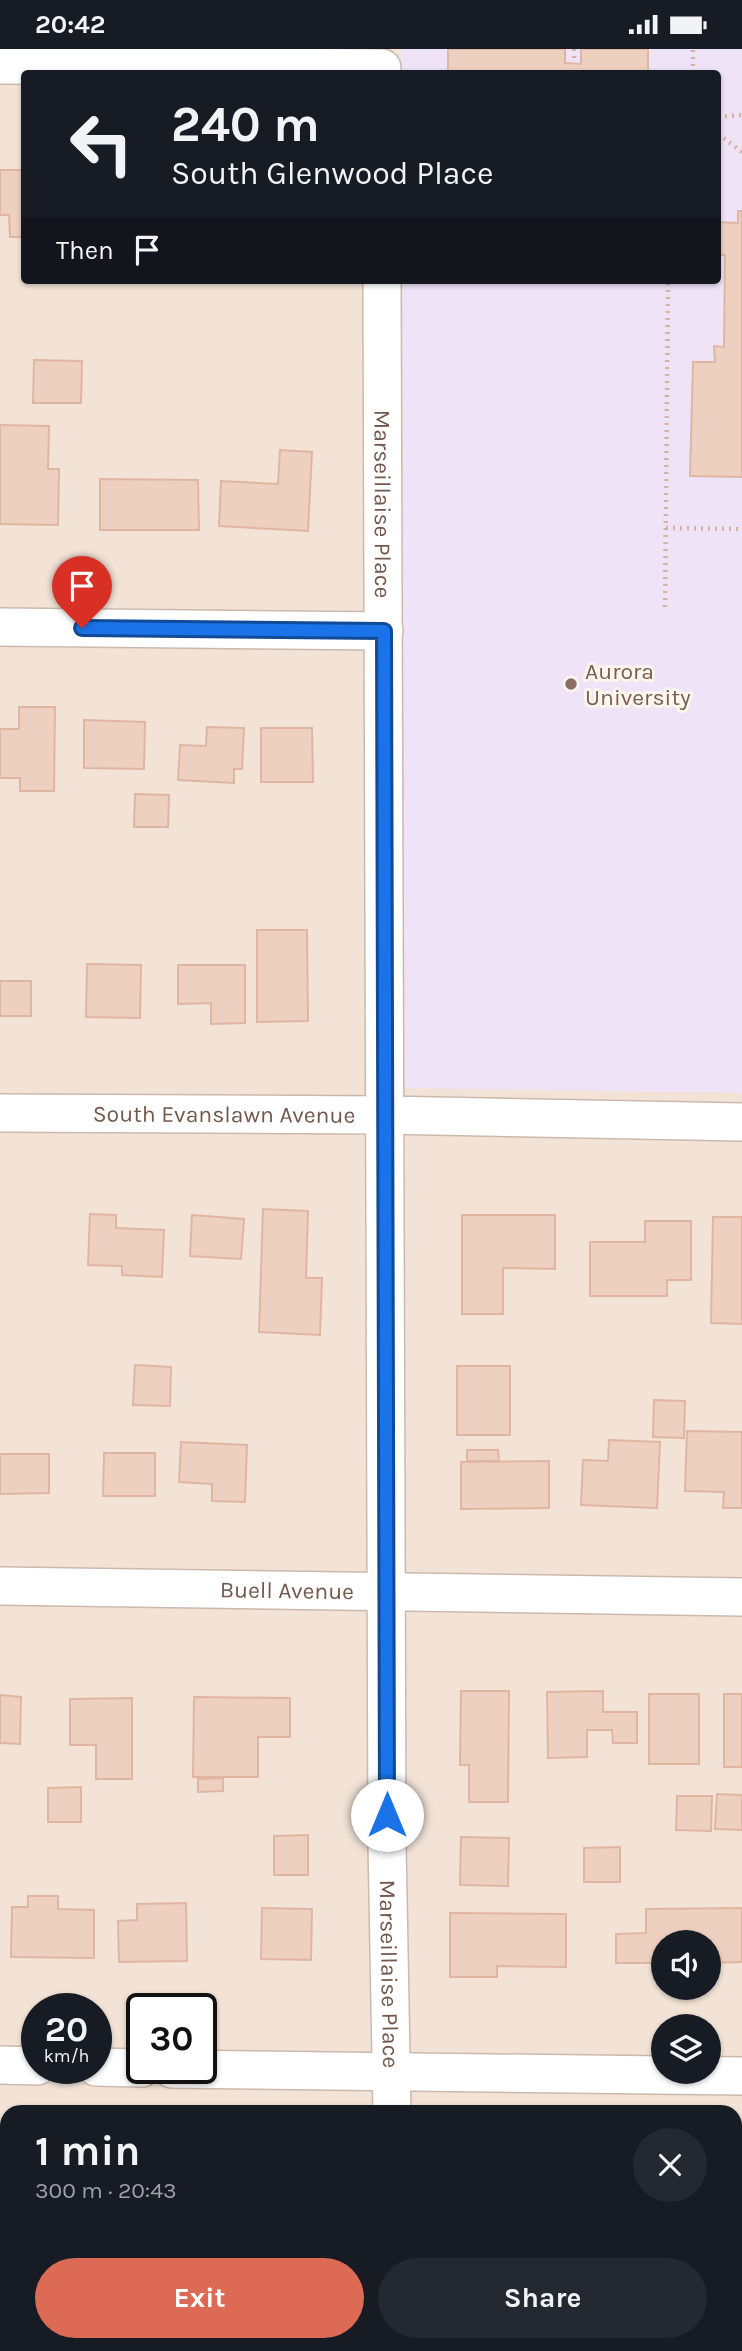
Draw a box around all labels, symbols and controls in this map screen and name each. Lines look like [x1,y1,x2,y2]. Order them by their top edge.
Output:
text: 20:42 [35,9,105,40]
text: 240 m [171,96,320,153]
icon: left [56,98,147,189]
text: South Glenwood Place [171,155,493,192]
icon: arrive [128,231,166,269]
text: Then [56,235,114,266]
street label: Marseillaise Place [368,410,396,598]
pin [52,556,112,628]
icon: arrive [63,567,101,605]
place label: Aurora University [585,658,691,711]
marker: Aurora University [563,676,579,692]
street label: South Evanslawn Avenue [93,1100,355,1129]
street label: Buell Avenue [220,1576,354,1605]
position arrow [350,1778,424,1852]
street label: Marseillaise Place [374,1879,404,2069]
map controls [651,1930,721,2084]
button: sound [651,1930,721,2000]
speed limit sign: 30 [126,1993,217,2084]
text: 20 [45,2009,88,2050]
button: layers [651,2014,721,2084]
text: km/h [44,2045,89,2067]
text: 1 min [35,2126,140,2176]
button: close [633,2128,707,2202]
text: 300 m · 20:43 [35,2177,177,2204]
button: Exit [35,2258,364,2338]
button: Share [378,2258,707,2338]

